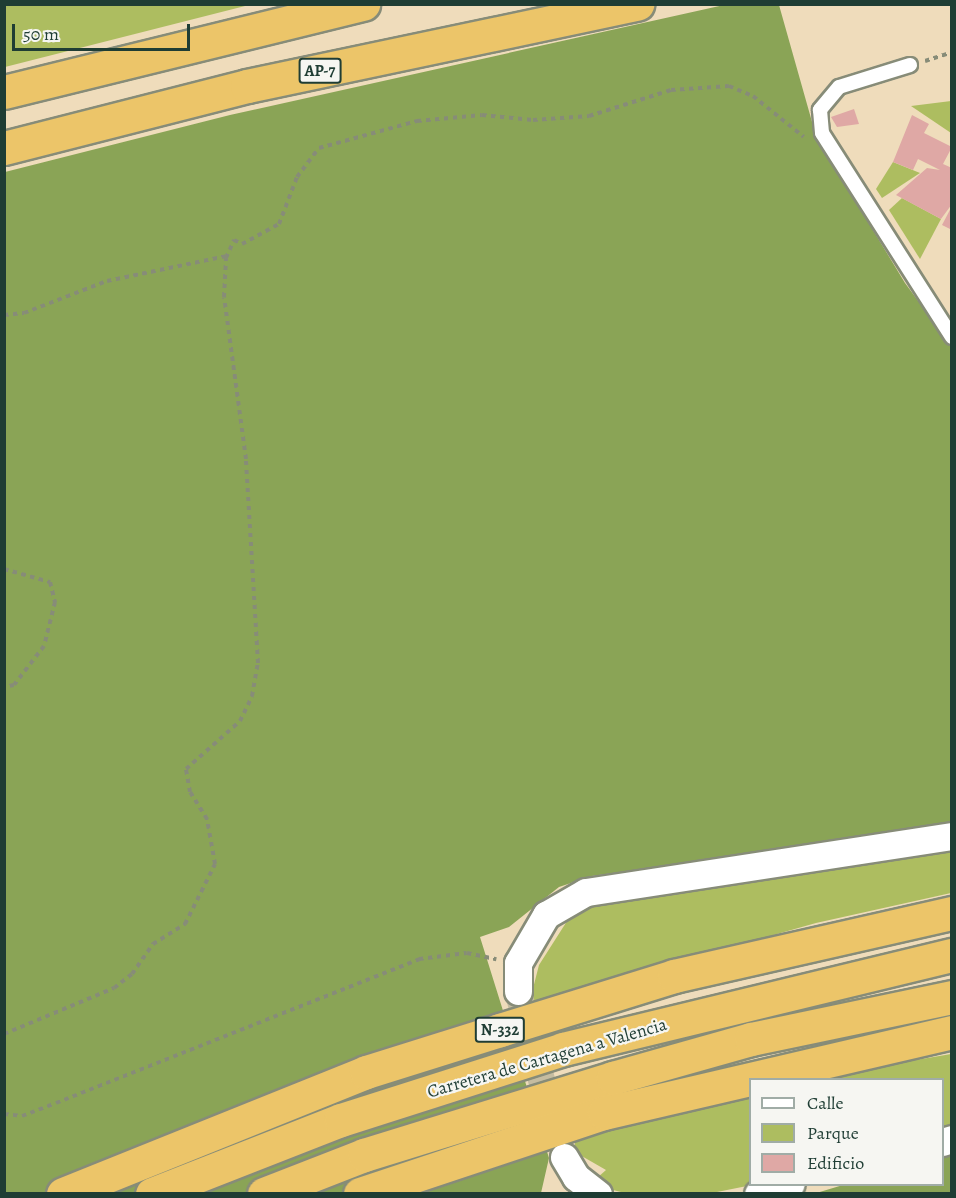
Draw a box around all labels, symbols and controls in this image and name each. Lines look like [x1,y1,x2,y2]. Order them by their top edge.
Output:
scale bar [15,12,194,50]
text: 50 m [23,22,59,46]
road number: AP-7 [298,58,342,84]
street label: Carretera de Cartagena a Valencia [425,1013,669,1103]
road number: N-332 [474,1017,526,1043]
legend [749,1078,944,1186]
text: Calle [807,1091,844,1115]
text: Parque [807,1121,859,1145]
text: Edificio [807,1151,864,1175]

